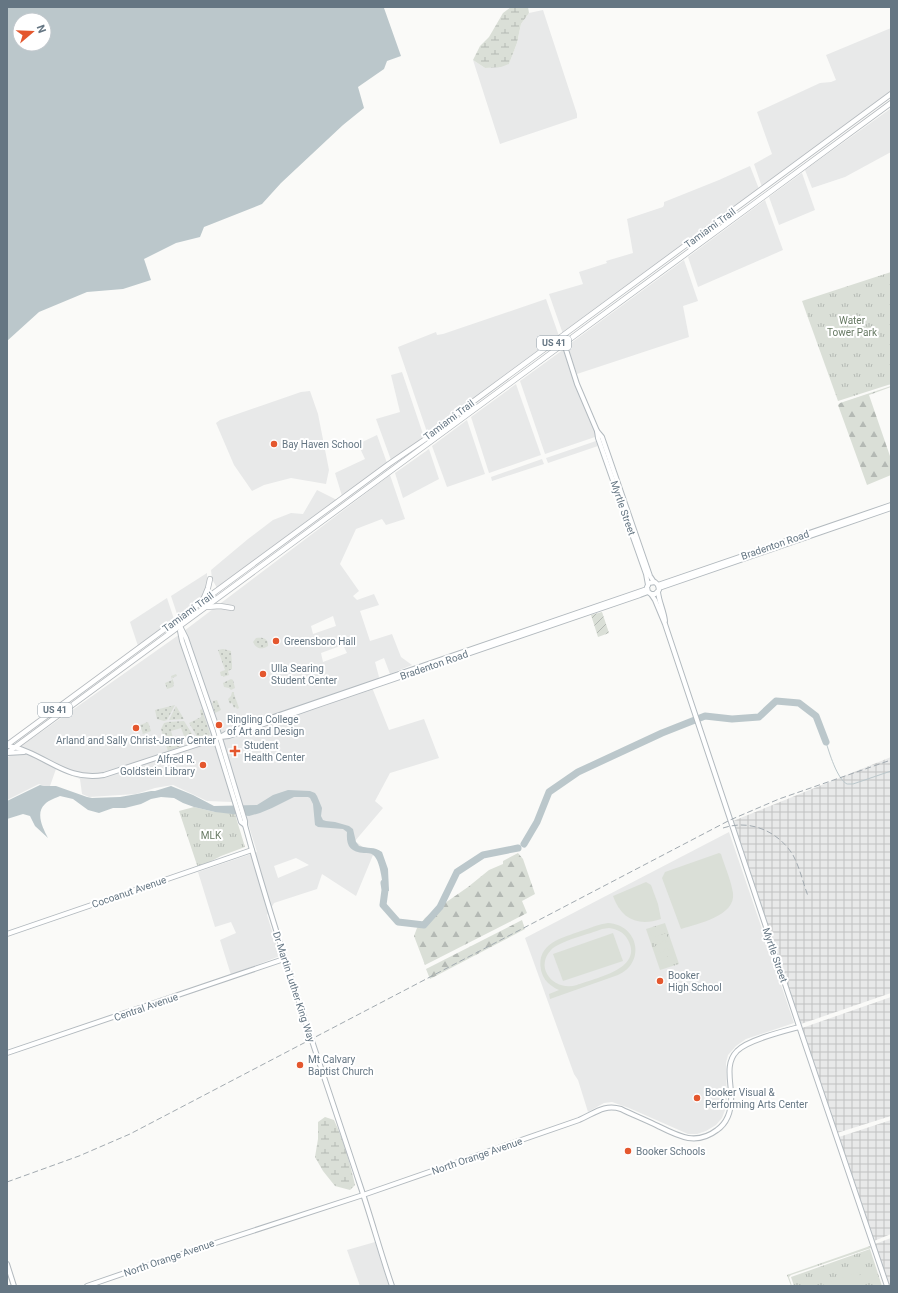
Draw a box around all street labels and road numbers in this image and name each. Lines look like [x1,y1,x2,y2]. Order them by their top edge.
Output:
street label: Tamiami Trail [682,206,738,250]
road number: US 41 [537,336,571,350]
street label: Tamiami Trail [422,398,476,442]
street label: Myrtle Street [609,479,637,537]
street label: Bradenton Road [740,528,810,562]
street label: Tamiami Trail [160,590,216,634]
street label: Bradenton Road [399,648,469,682]
road number: US 41 [38,703,72,717]
street label: Cocoanut Avenue [90,874,168,910]
street label: Myrtle Street [761,926,789,984]
street label: Dr Martin Luther King Way [271,930,317,1044]
street label: Central Avenue [113,991,179,1023]
street label: North Orange Avenue [430,1135,524,1177]
street label: North Orange Avenue [122,1237,216,1279]

